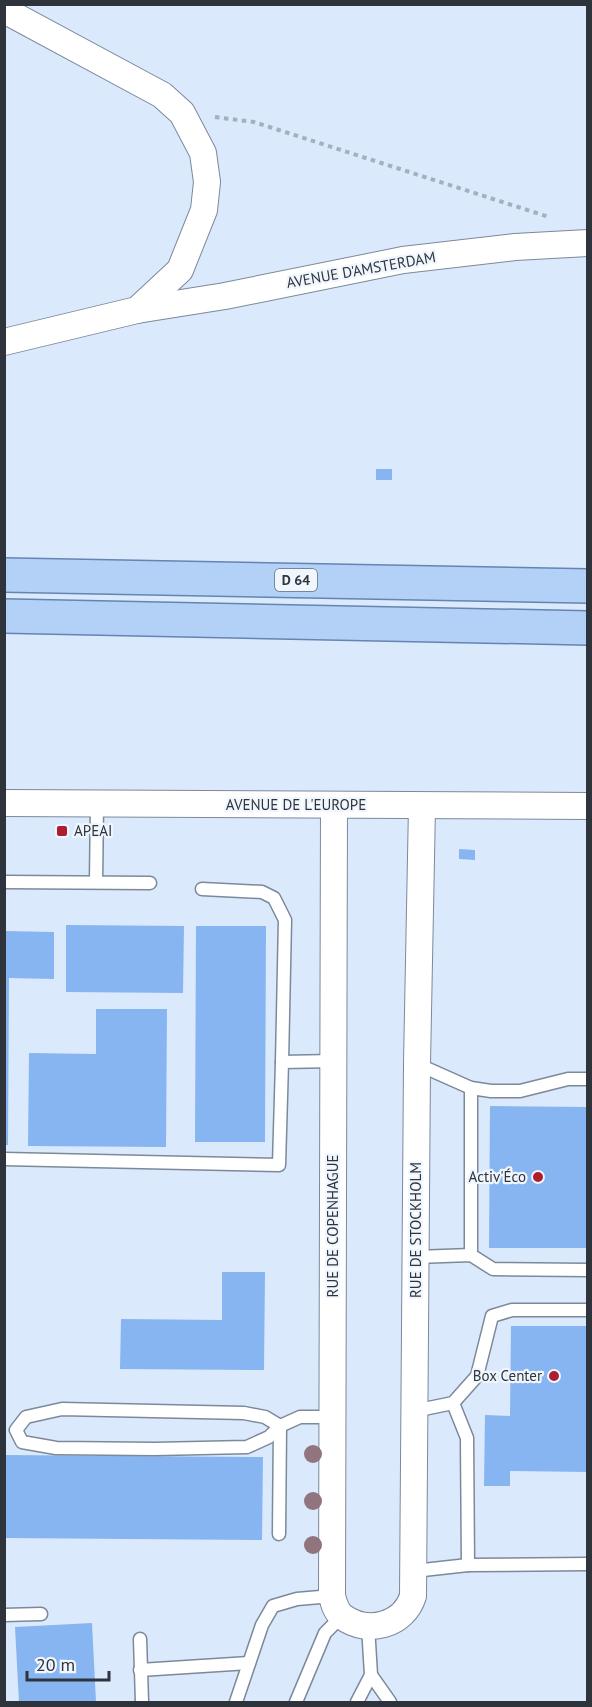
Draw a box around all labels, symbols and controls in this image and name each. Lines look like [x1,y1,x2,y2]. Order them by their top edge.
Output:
street label: AVENUE D'AMSTERDAM [285,247,437,292]
road number: D 64 [275,569,317,591]
street label: AVENUE DE L'EUROPE [226,795,366,814]
place label: APEAI [74,821,112,840]
marker: APEAI [55,824,69,838]
street label: RUE DE COPENHAGUE [323,1154,342,1298]
street label: RUE DE STOCKHOLM [406,1162,425,1298]
place label: Activ'Éco [469,1167,526,1186]
marker: Activ'Éco [531,1170,545,1184]
place label: Box Center [473,1366,542,1385]
marker: Box Center [547,1369,561,1383]
scale bar [27,1644,110,1682]
text: 20 m [36,1653,75,1676]

